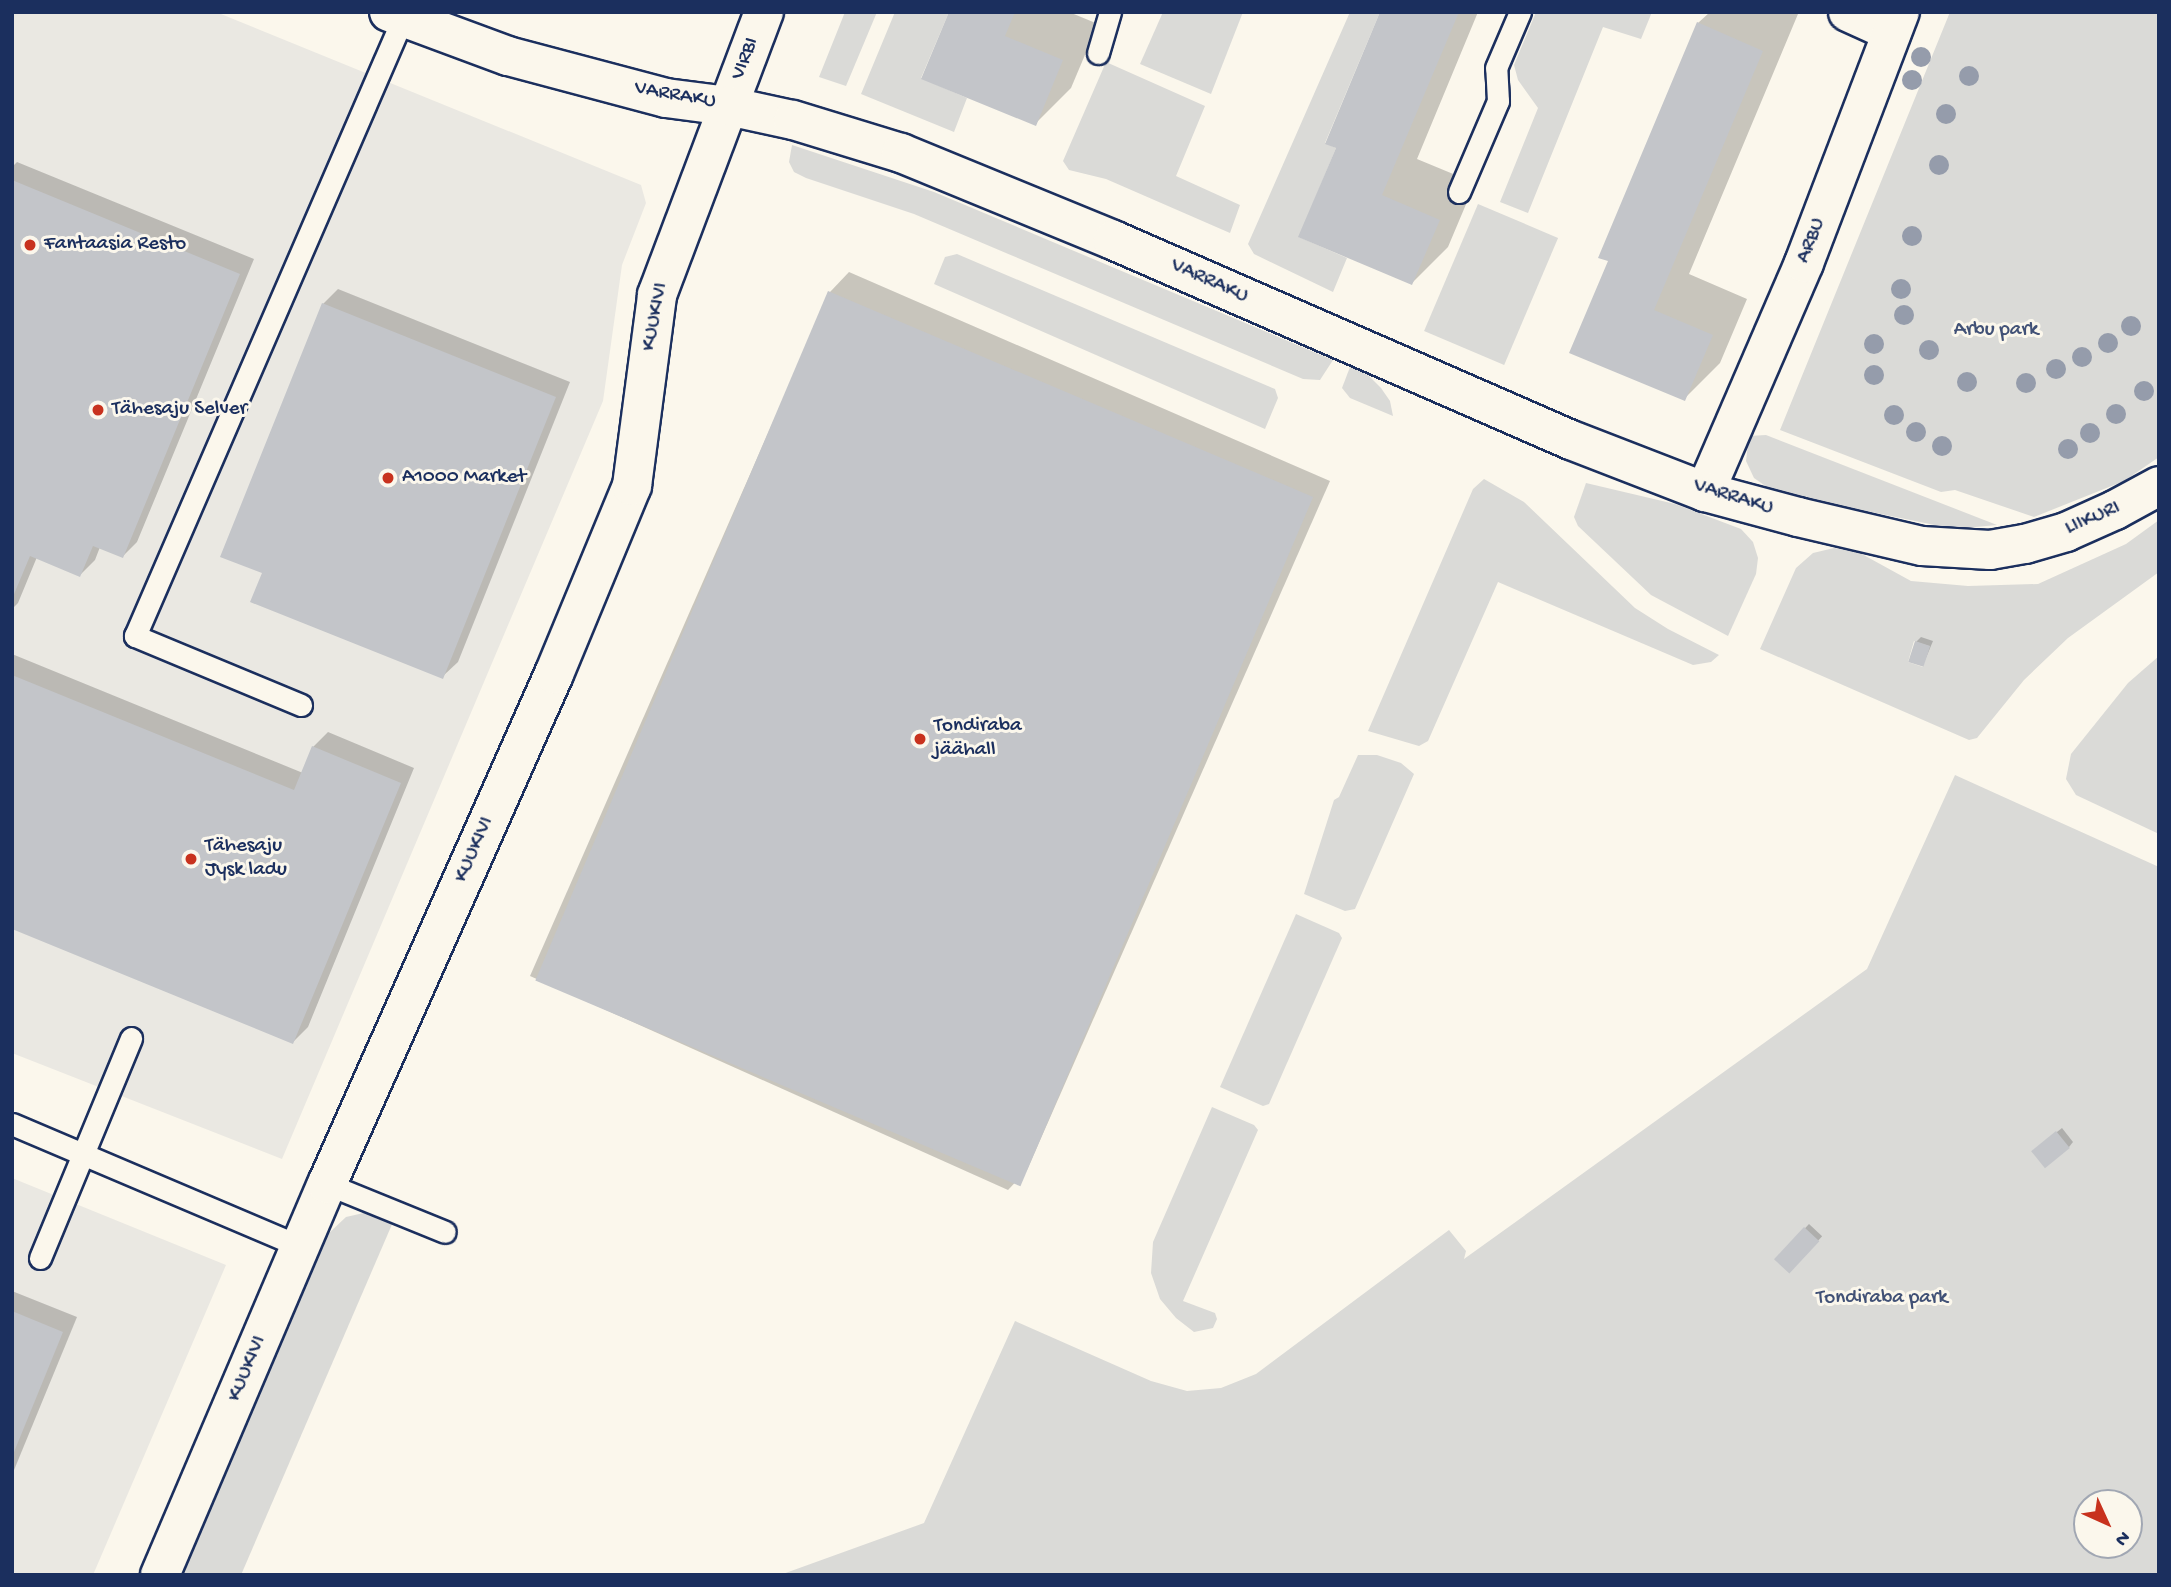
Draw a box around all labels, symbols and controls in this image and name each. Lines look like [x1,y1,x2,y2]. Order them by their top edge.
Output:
street label: VIRBI [726,34,766,84]
street label: VARRAKU [632,76,718,116]
street label: ARBU [1792,215,1832,267]
place label: Fantaasia Resto [44,232,186,258]
marker: Fantaasia Resto [22,237,38,253]
street label: VARRAKU [1166,254,1252,310]
street label: KUUKIVI [637,281,675,353]
park label: Arbu park [1954,318,2038,344]
place label: Tähesaju Selver [112,397,247,423]
marker: Tähesaju Selver [90,402,106,418]
place label: A1000 Market [402,465,526,491]
marker: A1000 Market [380,470,396,486]
street label: VARRAKU [1690,474,1776,522]
street label: LIIKURI [2062,496,2124,542]
place label: Tondiraba jäähall [934,714,1022,764]
marker: Tondiraba jäähall [912,731,928,747]
street label: KUUKIVI [449,813,501,887]
place label: Tähesaju Jysk ladu [205,834,287,884]
marker: Tähesaju Jysk ladu [183,851,199,867]
park label: Tondiraba park [1816,1286,1948,1312]
street label: KUUKIVI [223,1332,273,1406]
north arrow [2073,1489,2143,1559]
text: N [2109,1525,2134,1550]

